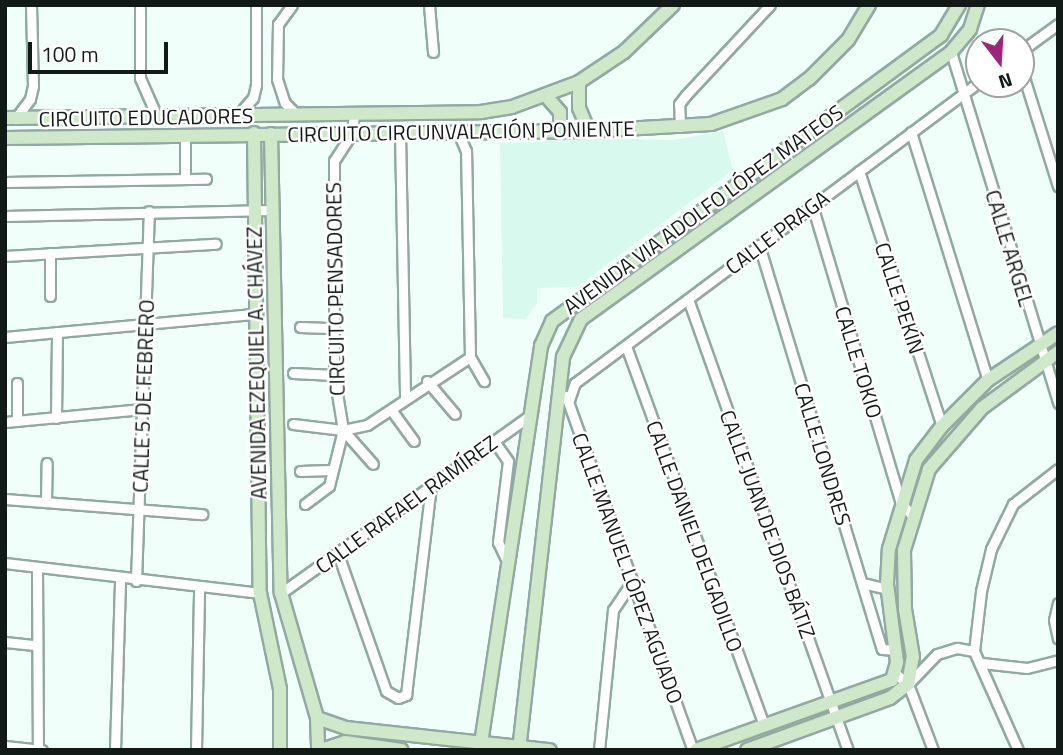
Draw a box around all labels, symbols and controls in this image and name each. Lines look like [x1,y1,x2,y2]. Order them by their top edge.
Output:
scale bar [32,28,172,72]
north arrow [965,28,1035,98]
text: 100 m [41,38,98,70]
text: N [995,66,1016,97]
street label: AVENIDA VIA ADOLFO LÓPEZ MATEOS [558,99,848,319]
street label: CIRCUITO EDUCADORES [38,103,254,131]
street label: CIRCUITO CIRCUNVALACIÓN PONIENTE [287,115,635,147]
street label: CIRCUITO PENSADORES [321,182,349,396]
street label: CALLE PRAGA [720,185,834,279]
street label: CALLE ARGEL [980,187,1040,309]
street label: AVENIDA EZEQUIEL A. CHÁVEZ [241,226,271,500]
street label: CALLE PEKÍN [870,239,930,357]
street label: CALLE 5 DE FEBRERO [127,299,159,493]
street label: CALLE TOKIO [830,303,888,421]
street label: CALLE LONDRES [789,380,857,528]
street label: CALLE JUAN DE DIOS BÁTIZ [715,406,821,642]
street label: CALLE DANIEL DELGADILLO [641,417,749,655]
street label: CALLE MANUEL LÓPEZ AGUADO [567,429,689,707]
street label: CALLE RAFAEL RAMÍREZ [310,430,502,578]

